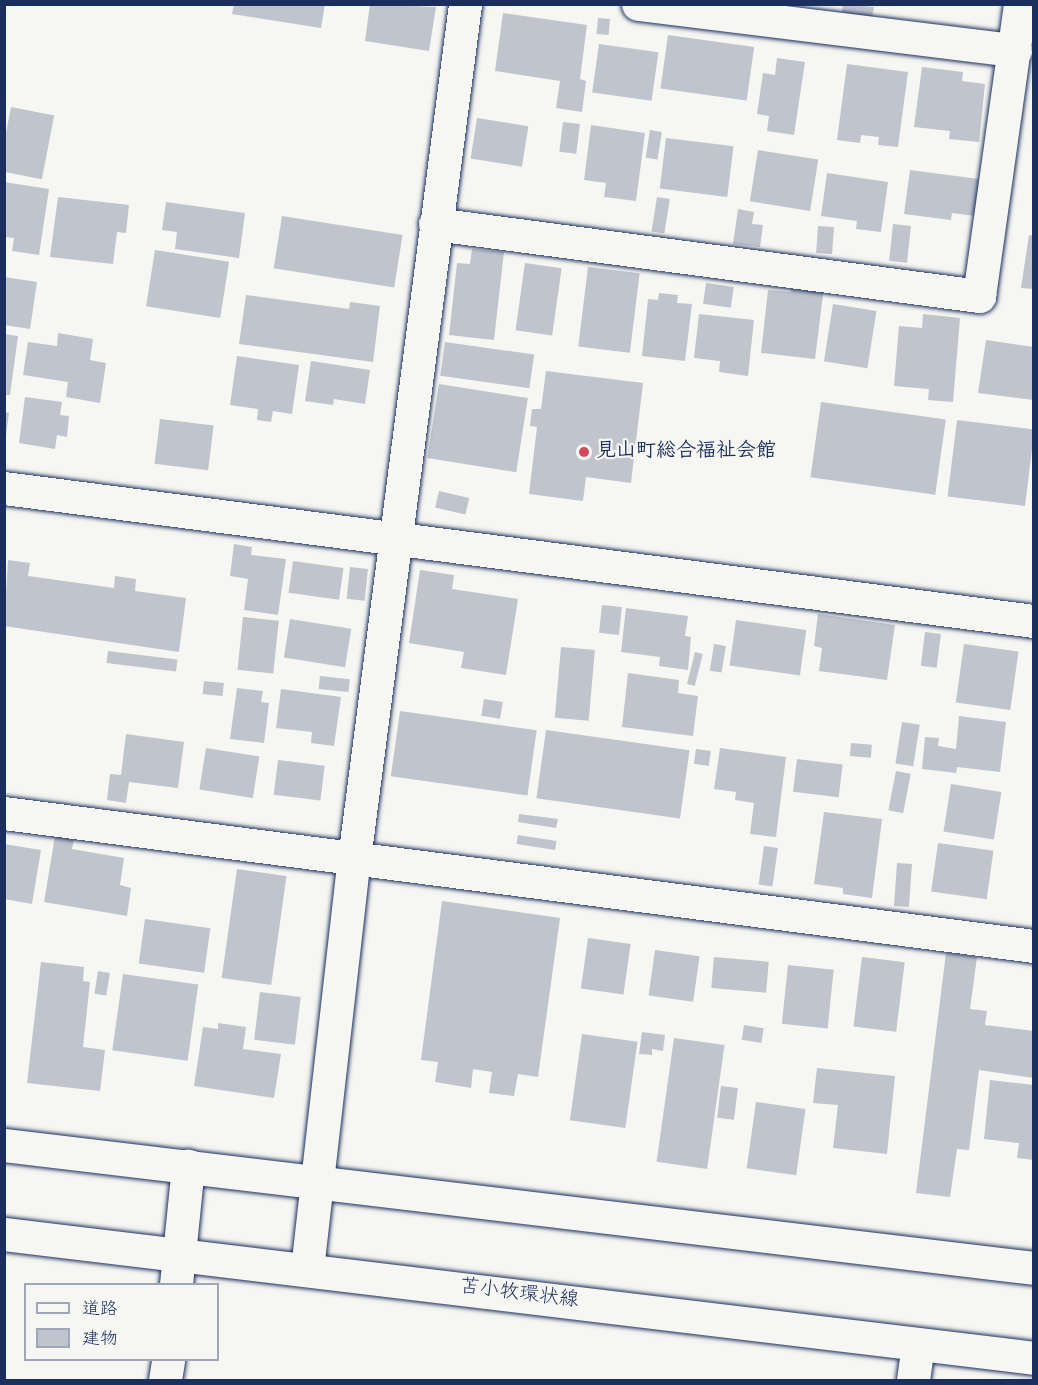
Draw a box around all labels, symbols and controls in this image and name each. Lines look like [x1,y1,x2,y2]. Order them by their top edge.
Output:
place label: 見山町総合福祉会館 [596,440,776,464]
marker: 見山町総合福祉会館 [577,445,591,459]
street label: 苫小牧環状線 [458,1276,580,1314]
legend [24,1283,219,1361]
text: 道路 [82,1298,118,1323]
text: 建物 [82,1328,118,1353]

